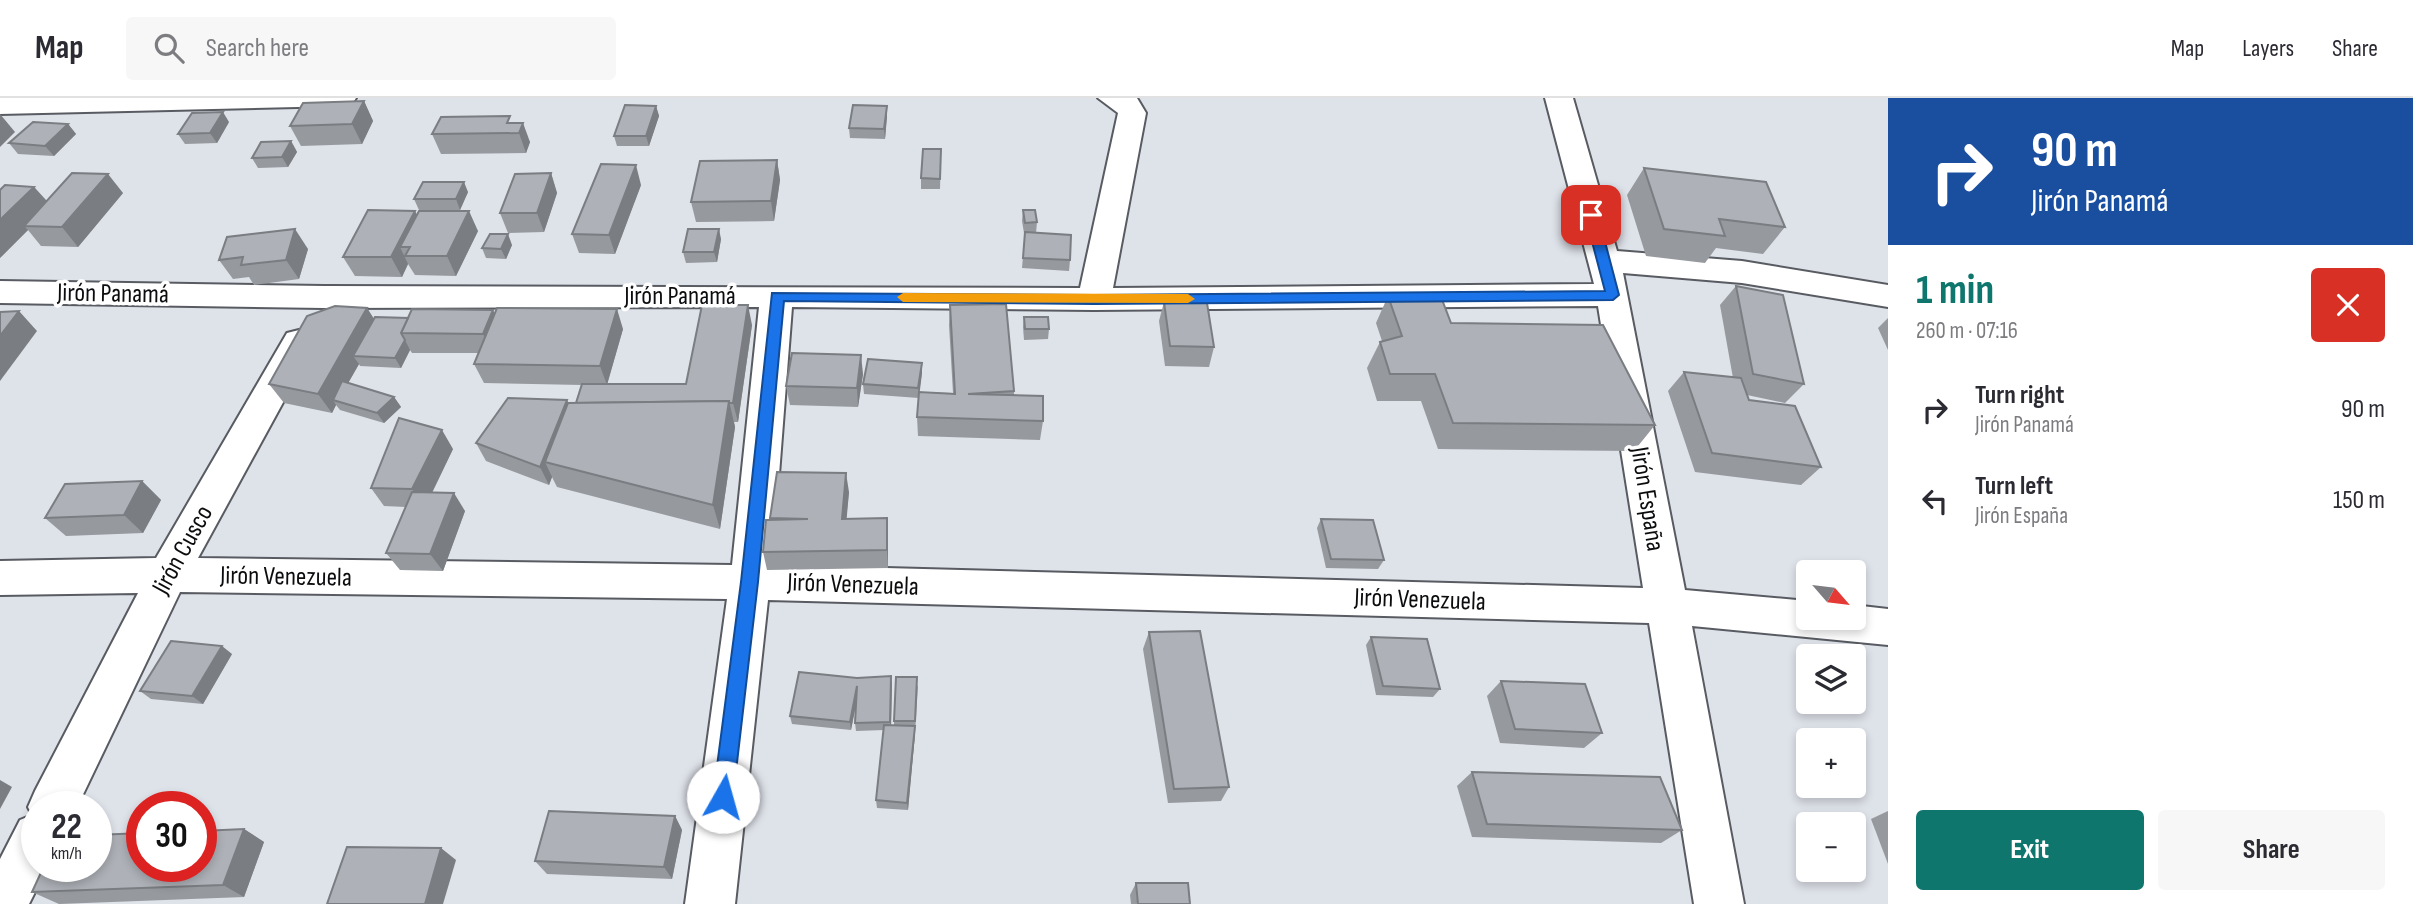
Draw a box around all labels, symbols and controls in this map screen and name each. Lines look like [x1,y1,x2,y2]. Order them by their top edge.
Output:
search box [126,17,616,80]
text: Map [35,28,84,68]
icon: search [150,29,188,67]
text: Search here [206,33,309,64]
text: Map [2171,34,2204,63]
text: Layers [2242,34,2294,63]
text: Share [2332,34,2378,63]
text: 90 m [2031,122,2118,181]
icon: right [1916,126,2007,217]
text: Jirón Panamá [2031,182,2169,221]
pin [1561,185,1621,245]
icon: arrive [1572,196,1610,234]
text: 1 min [1916,265,1994,316]
button: close [2311,268,2385,342]
street label: Jirón Panamá [56,278,169,310]
street label: Jirón Panamá [623,281,736,312]
text: 260 m · 07:16 [1916,317,2018,345]
text: Turn right [1975,380,2064,411]
icon: right [1916,391,1954,429]
text: 90 m [2341,394,2385,425]
text: Jirón Panamá [1975,411,2074,439]
street label: Jirón España [1623,444,1671,553]
text: Turn left [1975,471,2053,502]
icon: left [1916,482,1954,520]
text: 150 m [2333,485,2385,516]
street label: Jirón Cusco [145,500,220,601]
text: Jirón España [1975,502,2068,530]
street label: Jirón Venezuela [219,560,352,594]
north arrow [1796,560,1866,630]
map controls [1796,560,1866,882]
street label: Jirón Venezuela [786,567,919,603]
street label: Jirón Venezuela [1353,582,1486,618]
button: layers [1796,644,1866,714]
button: + [1796,728,1866,798]
position arrow [686,760,760,834]
speed limit sign: 30 [126,791,217,882]
text: 22 [51,806,82,849]
button: Exit [1916,810,2144,890]
button: Share [2158,810,2385,890]
button: − [1796,812,1866,882]
text: km/h [51,843,82,864]

